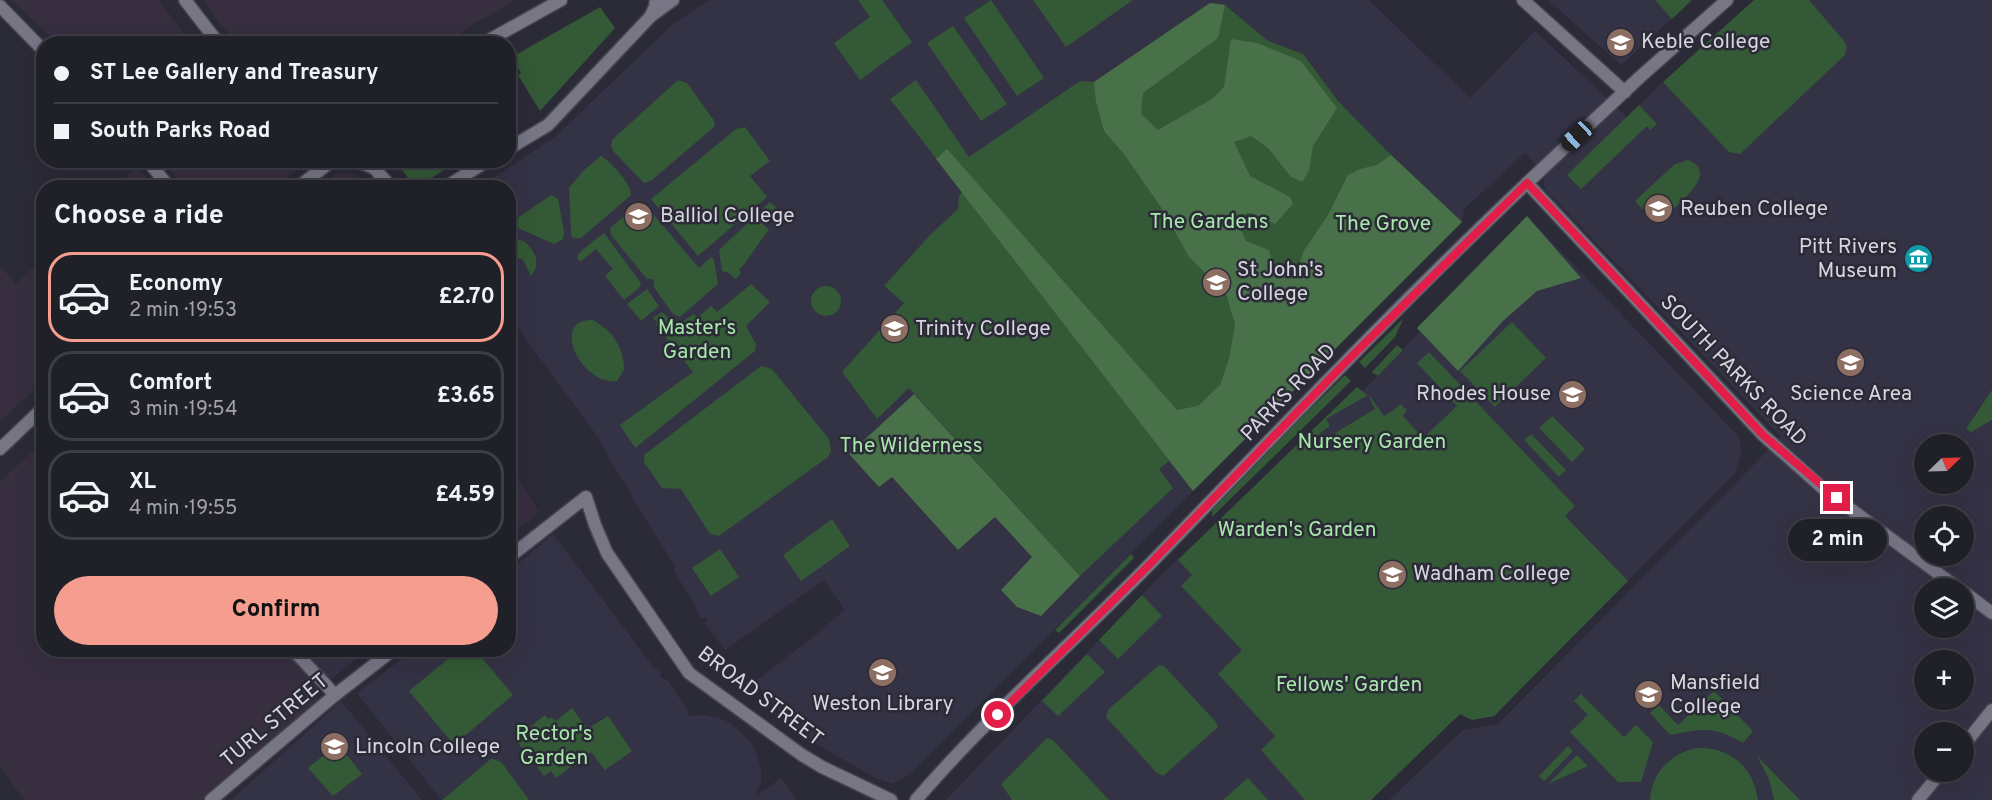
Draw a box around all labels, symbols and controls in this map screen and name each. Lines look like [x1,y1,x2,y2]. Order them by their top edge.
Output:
school or university icon: Keble College [1604,26,1636,58]
place label: Keble College [1641,29,1770,56]
text: ST Lee Gallery and Treasury [90,60,379,87]
car [1558,117,1596,155]
text: South Parks Road [90,118,271,145]
school or university icon: Reuben College [1643,193,1675,225]
place label: Reuben College [1680,196,1828,223]
text: Choose a ride [54,199,224,233]
school or university icon: Balliol College [623,200,655,232]
place label: Balliol College [660,203,795,230]
park label: The Gardens [1149,209,1269,236]
park label: The Grove [1335,211,1431,238]
place label: Pitt Rivers Museum [1799,234,1897,285]
museum icon: Pitt Rivers Museum [1902,243,1934,275]
place label: St John's College [1237,257,1324,308]
school or university icon: St John's College [1200,266,1232,298]
icon: car [57,270,111,324]
text: Economy [129,271,223,298]
text: £2.70 [438,284,495,311]
street label: SOUTH PARKS ROAD [1654,290,1812,452]
text: 2 min · 19:53 [129,298,237,324]
school or university icon: Trinity College [878,313,910,345]
park label: Master's Garden [658,315,736,366]
place label: Trinity College [915,316,1051,343]
street label: PARKS ROAD [1235,338,1343,448]
school or university icon: Science Area [1835,347,1867,379]
icon: car [57,369,111,423]
text: Comfort [129,370,212,397]
school or university icon: Rhodes House [1556,378,1588,410]
place label: Rhodes House [1416,381,1551,408]
place label: Science Area [1790,381,1912,408]
text: £3.65 [437,383,495,410]
text: 3 min · 19:54 [129,397,238,423]
park label: Nursery Garden [1298,429,1446,456]
park label: The Wilderness [840,433,982,460]
north arrow [1914,434,1974,494]
map controls [1914,434,1974,782]
icon: car [57,468,111,522]
text: XL [129,469,156,496]
text: £4.59 [435,482,495,509]
route end [1823,484,1850,511]
text: 4 min · 19:55 [129,496,238,522]
button: locate [1914,506,1974,566]
park label: Warden's Garden [1217,517,1377,544]
callout: 2 min [1788,519,1886,561]
text: 2 min [1811,527,1864,553]
school or university icon: Wadham College [1376,558,1408,590]
place label: Wadham College [1413,561,1570,588]
button: Confirm [54,576,498,645]
button: layers [1914,578,1974,638]
street label: BROAD STREET [692,641,828,753]
button: + [1914,650,1974,710]
school or university icon: Weston Library [867,657,899,689]
street label: TURL STREET [216,668,334,774]
place label: Mansfield College [1670,670,1760,721]
park label: Fellows' Garden [1276,672,1422,699]
school or university icon: Mansfield College [1633,679,1665,711]
place label: Weston Library [812,691,954,718]
route start [984,701,1011,728]
park label: Rector's Garden [515,721,593,772]
button: − [1914,722,1974,782]
school or university icon: Lincoln College [318,731,350,763]
place label: Lincoln College [355,734,500,761]

